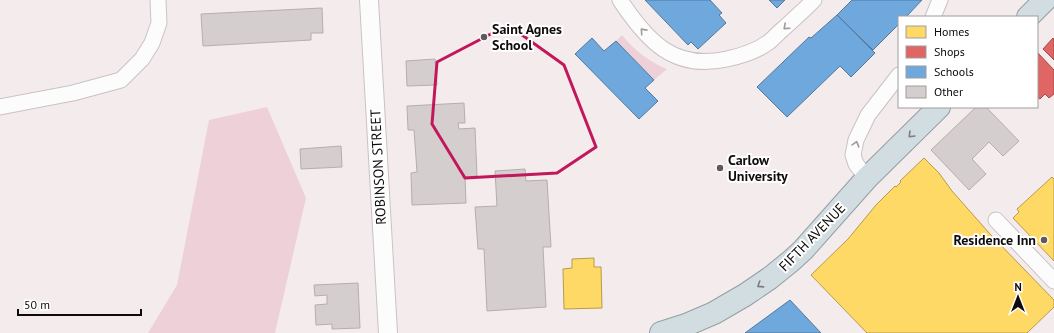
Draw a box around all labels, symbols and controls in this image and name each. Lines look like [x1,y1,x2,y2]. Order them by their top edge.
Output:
legend [898,16,1038,108]
place label: Saint Agnes School [492,20,562,54]
one-way arrow [783,22,790,29]
text: Homes [934,24,969,39]
one-way arrow [640,28,647,36]
marker: Saint Agnes School [479,32,489,42]
text: Shops [934,44,965,59]
text: Schools [934,64,974,79]
text: Other [934,84,963,99]
street label: ROBINSON STREET [366,109,390,225]
one-way arrow [908,130,916,138]
one-way arrow [851,141,860,148]
place label: Carlow University [728,151,788,185]
marker: Carlow University [715,163,725,173]
street label: FIFTH AVENUE [775,199,849,275]
place label: Residence Inn [953,231,1036,249]
marker: Residence Inn [1039,235,1049,245]
north arrow [998,277,1038,317]
one-way arrow [757,280,764,288]
text: N [1014,280,1022,294]
scale bar [18,291,141,317]
text: 50 m [24,297,50,312]

